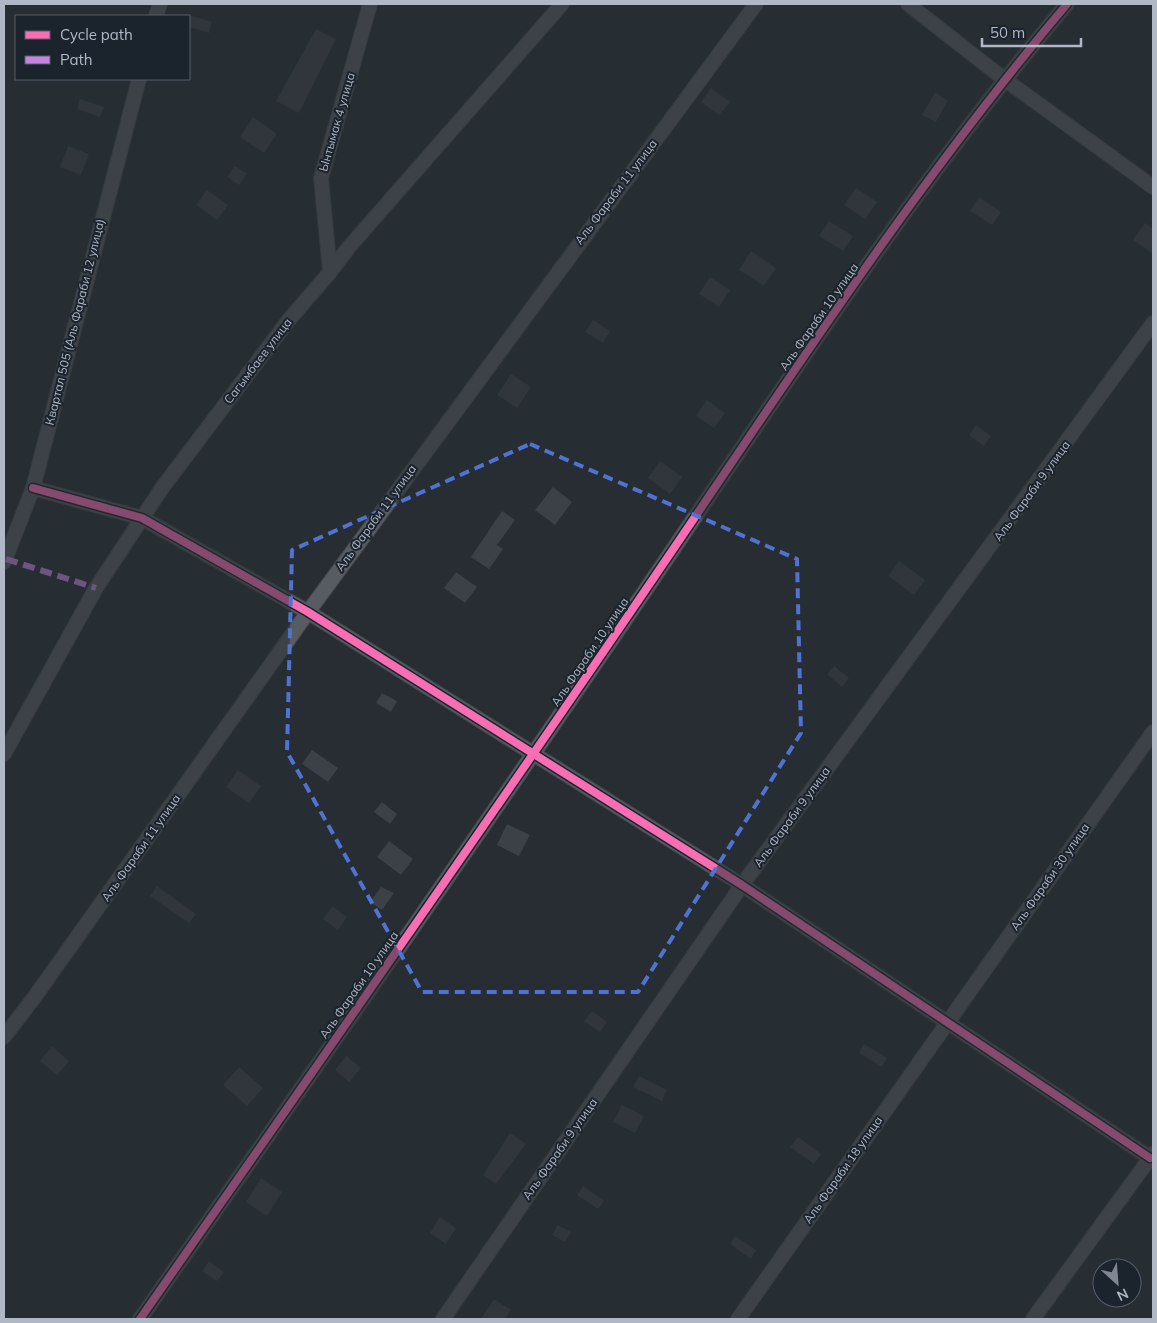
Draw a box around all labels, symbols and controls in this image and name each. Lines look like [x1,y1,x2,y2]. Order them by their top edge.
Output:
legend [15,15,190,80]
scale bar [982,15,1081,47]
text: 50 m [990,23,1025,42]
text: Cycle path [60,25,133,44]
text: Path [60,50,92,69]
street label: Ынтымак 4 улица [315,71,358,173]
street label: Аль Фараби 11 улица [571,136,660,247]
street label: Квартал 505 (Аль Фараби 12 улица) [42,217,107,427]
street label: Аль Фараби 10 улица [776,260,861,373]
street label: Сагымбаев улица [220,315,295,407]
street label: Аль Фараби 9 улица [990,438,1073,544]
street label: Аль Фараби 11 улица [332,462,419,574]
street label: Аль Фараби 10 улица [548,595,632,709]
street label: Аль Фараби 9 улица [750,764,833,870]
street label: Аль Фараби 11 улица [98,791,183,904]
street label: Аль Фараби 30 улица [1007,820,1092,933]
street label: Аль Фараби 10 улица [316,928,401,1041]
street label: Аль Фараби 9 улица [519,1095,600,1202]
street label: Аль Фараби 18 улица [800,1113,885,1226]
north arrow [1092,1258,1142,1308]
text: N [1114,1284,1131,1305]

